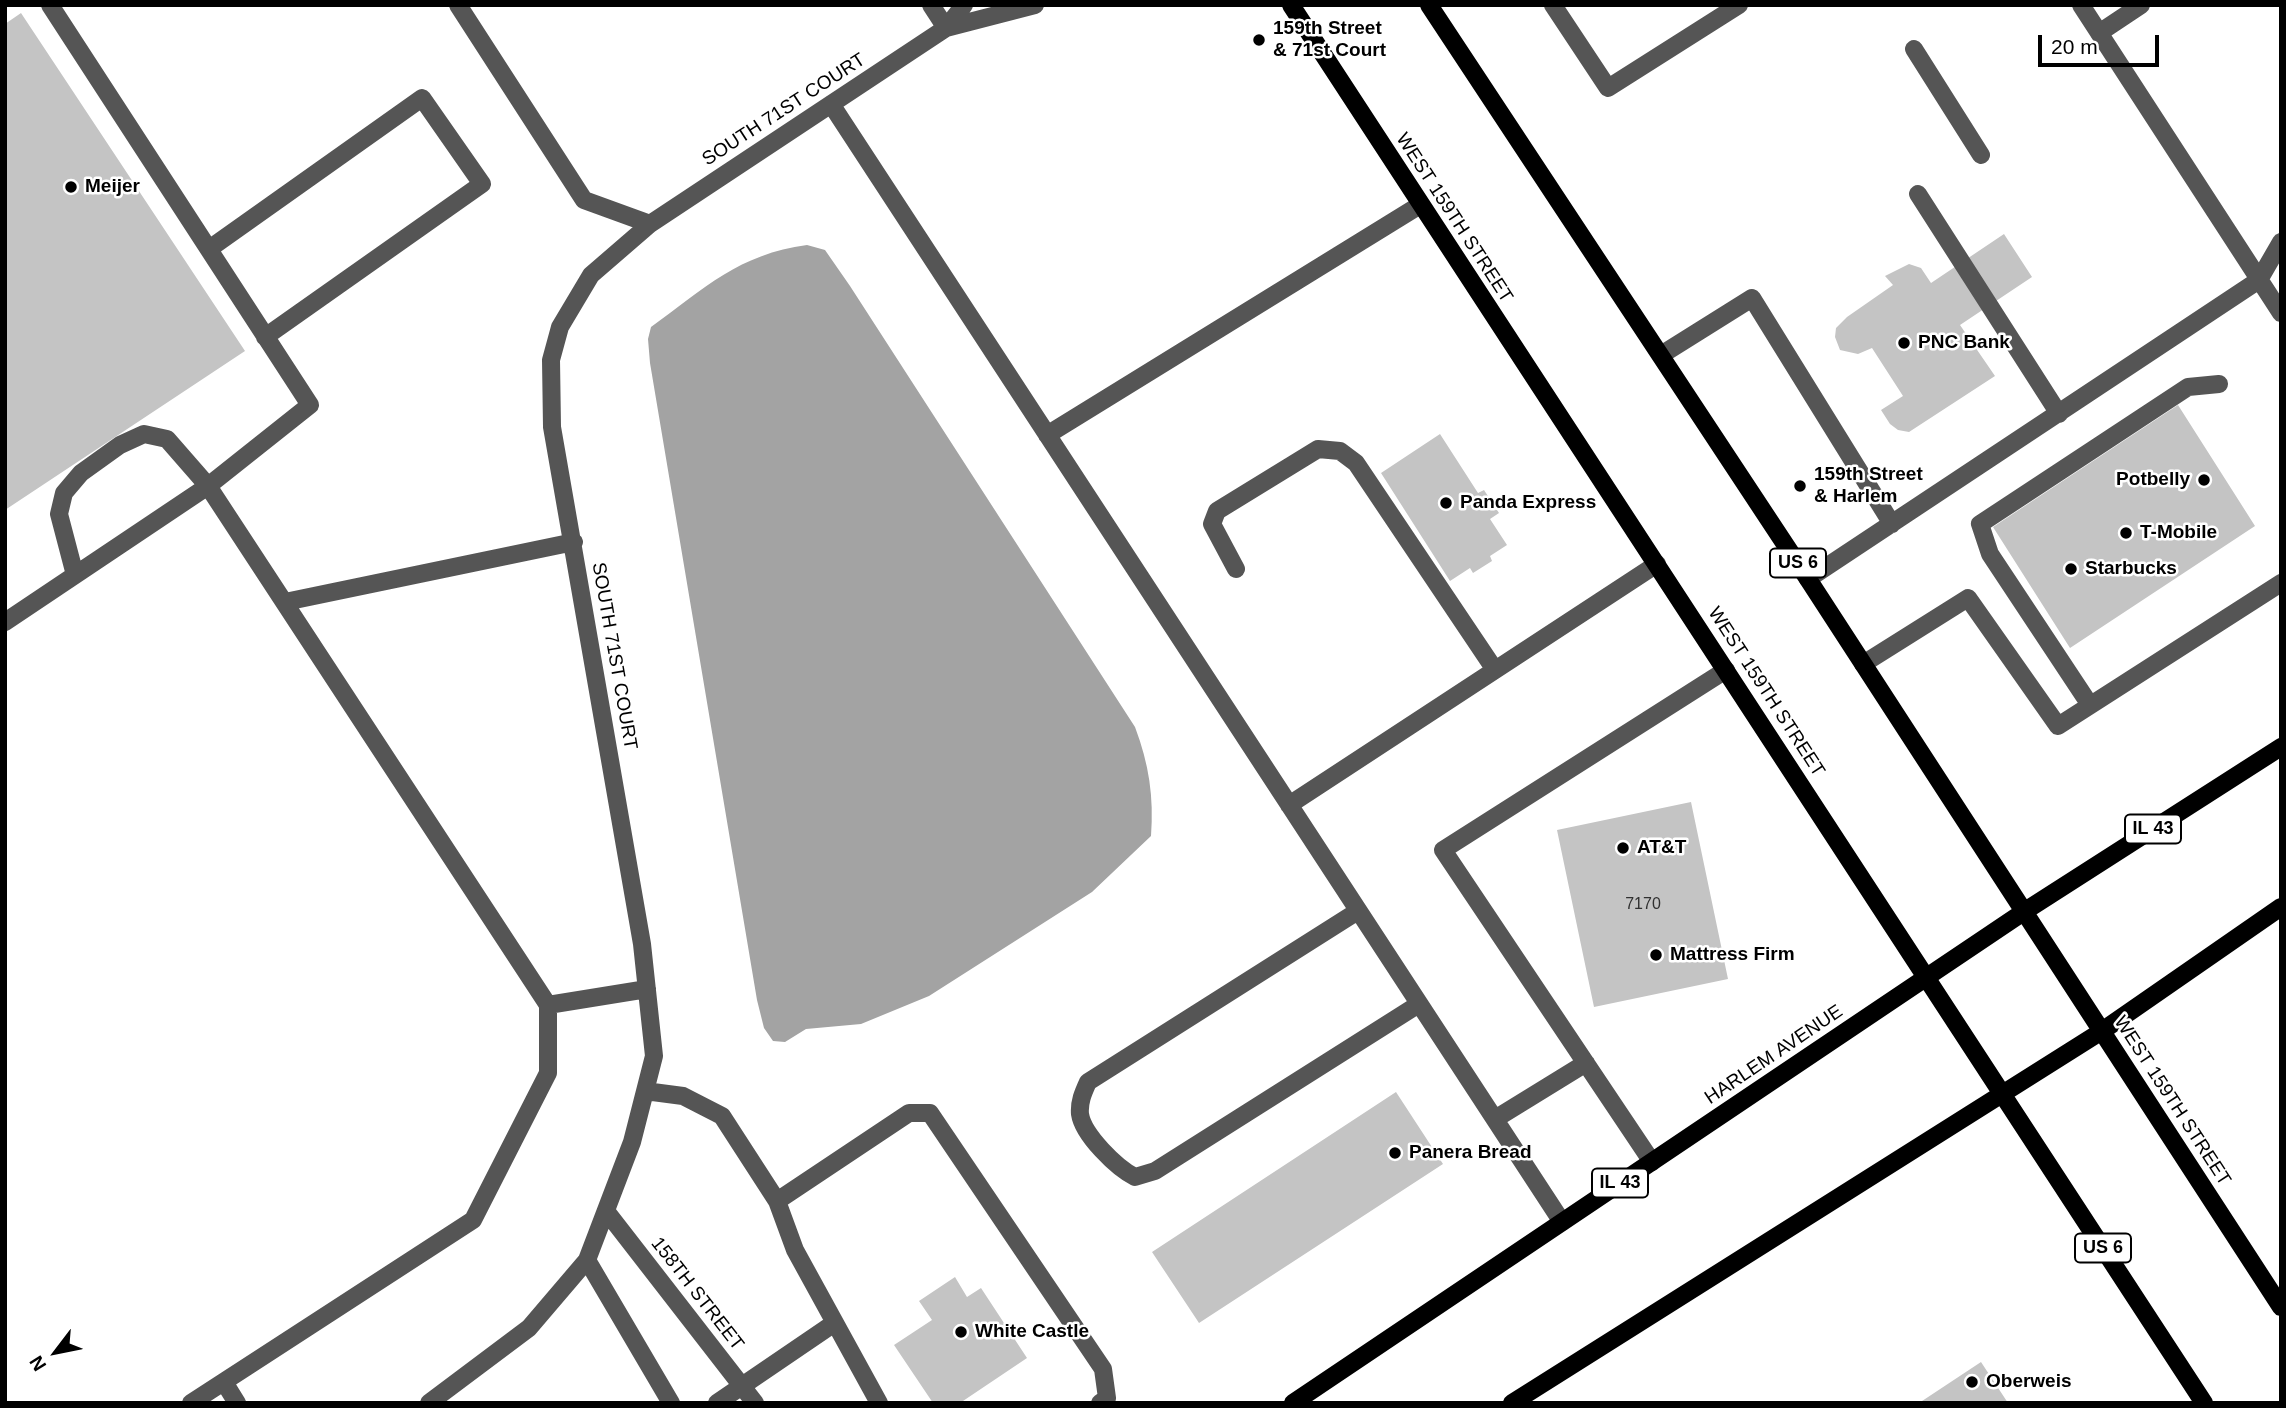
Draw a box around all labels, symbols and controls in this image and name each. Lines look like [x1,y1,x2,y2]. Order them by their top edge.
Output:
place label: 159th Street & 71st Court [1273,18,1386,62]
scale bar [2041,21,2162,65]
marker: 159th Street & 71st Court [1251,32,1267,48]
text: 20 m [2051,35,2098,58]
street label: SOUTH 71ST COURT [698,49,870,171]
street label: WEST 159TH STREET [1391,129,1517,307]
place label: Meijer [85,176,140,198]
marker: Meijer [63,179,79,195]
place label: PNC Bank [1918,332,2010,354]
marker: PNC Bank [1896,335,1912,351]
place label: 159th Street & Harlem [1814,464,1923,508]
place label: Potbelly [2116,469,2190,491]
marker: Potbelly [2196,472,2212,488]
marker: 159th Street & Harlem [1792,478,1808,494]
place label: Panda Express [1460,492,1596,514]
marker: Panda Express [1438,495,1454,511]
place label: T-Mobile [2140,522,2217,544]
marker: T-Mobile [2118,525,2134,541]
road number: US 6 [1770,548,1826,578]
place label: Starbucks [2085,558,2177,580]
street label: SOUTH 71ST COURT [586,561,642,751]
marker: Starbucks [2063,561,2079,577]
street label: WEST 159TH STREET [1703,603,1829,781]
road number: IL 43 [2125,814,2181,844]
place label: AT&T [1637,837,1686,859]
marker: AT&T [1615,840,1631,856]
house number: 7170 [1625,895,1661,915]
place label: Mattress Firm [1670,944,1795,966]
marker: Mattress Firm [1648,947,1664,963]
street label: HARLEM AVENUE [1701,1000,1847,1110]
street label: WEST 159TH STREET [2109,1012,2235,1190]
place label: Panera Bread [1409,1142,1532,1164]
marker: Panera Bread [1387,1145,1403,1161]
road number: IL 43 [1592,1168,1648,1198]
street label: 158TH STREET [646,1233,748,1355]
road number: US 6 [2075,1233,2131,1262]
north arrow [21,1317,91,1387]
place label: White Castle [975,1321,1089,1343]
marker: White Castle [953,1324,969,1340]
text: N [25,1352,50,1375]
place label: Oberweis [1986,1371,2072,1393]
marker: Oberweis [1964,1374,1980,1390]

